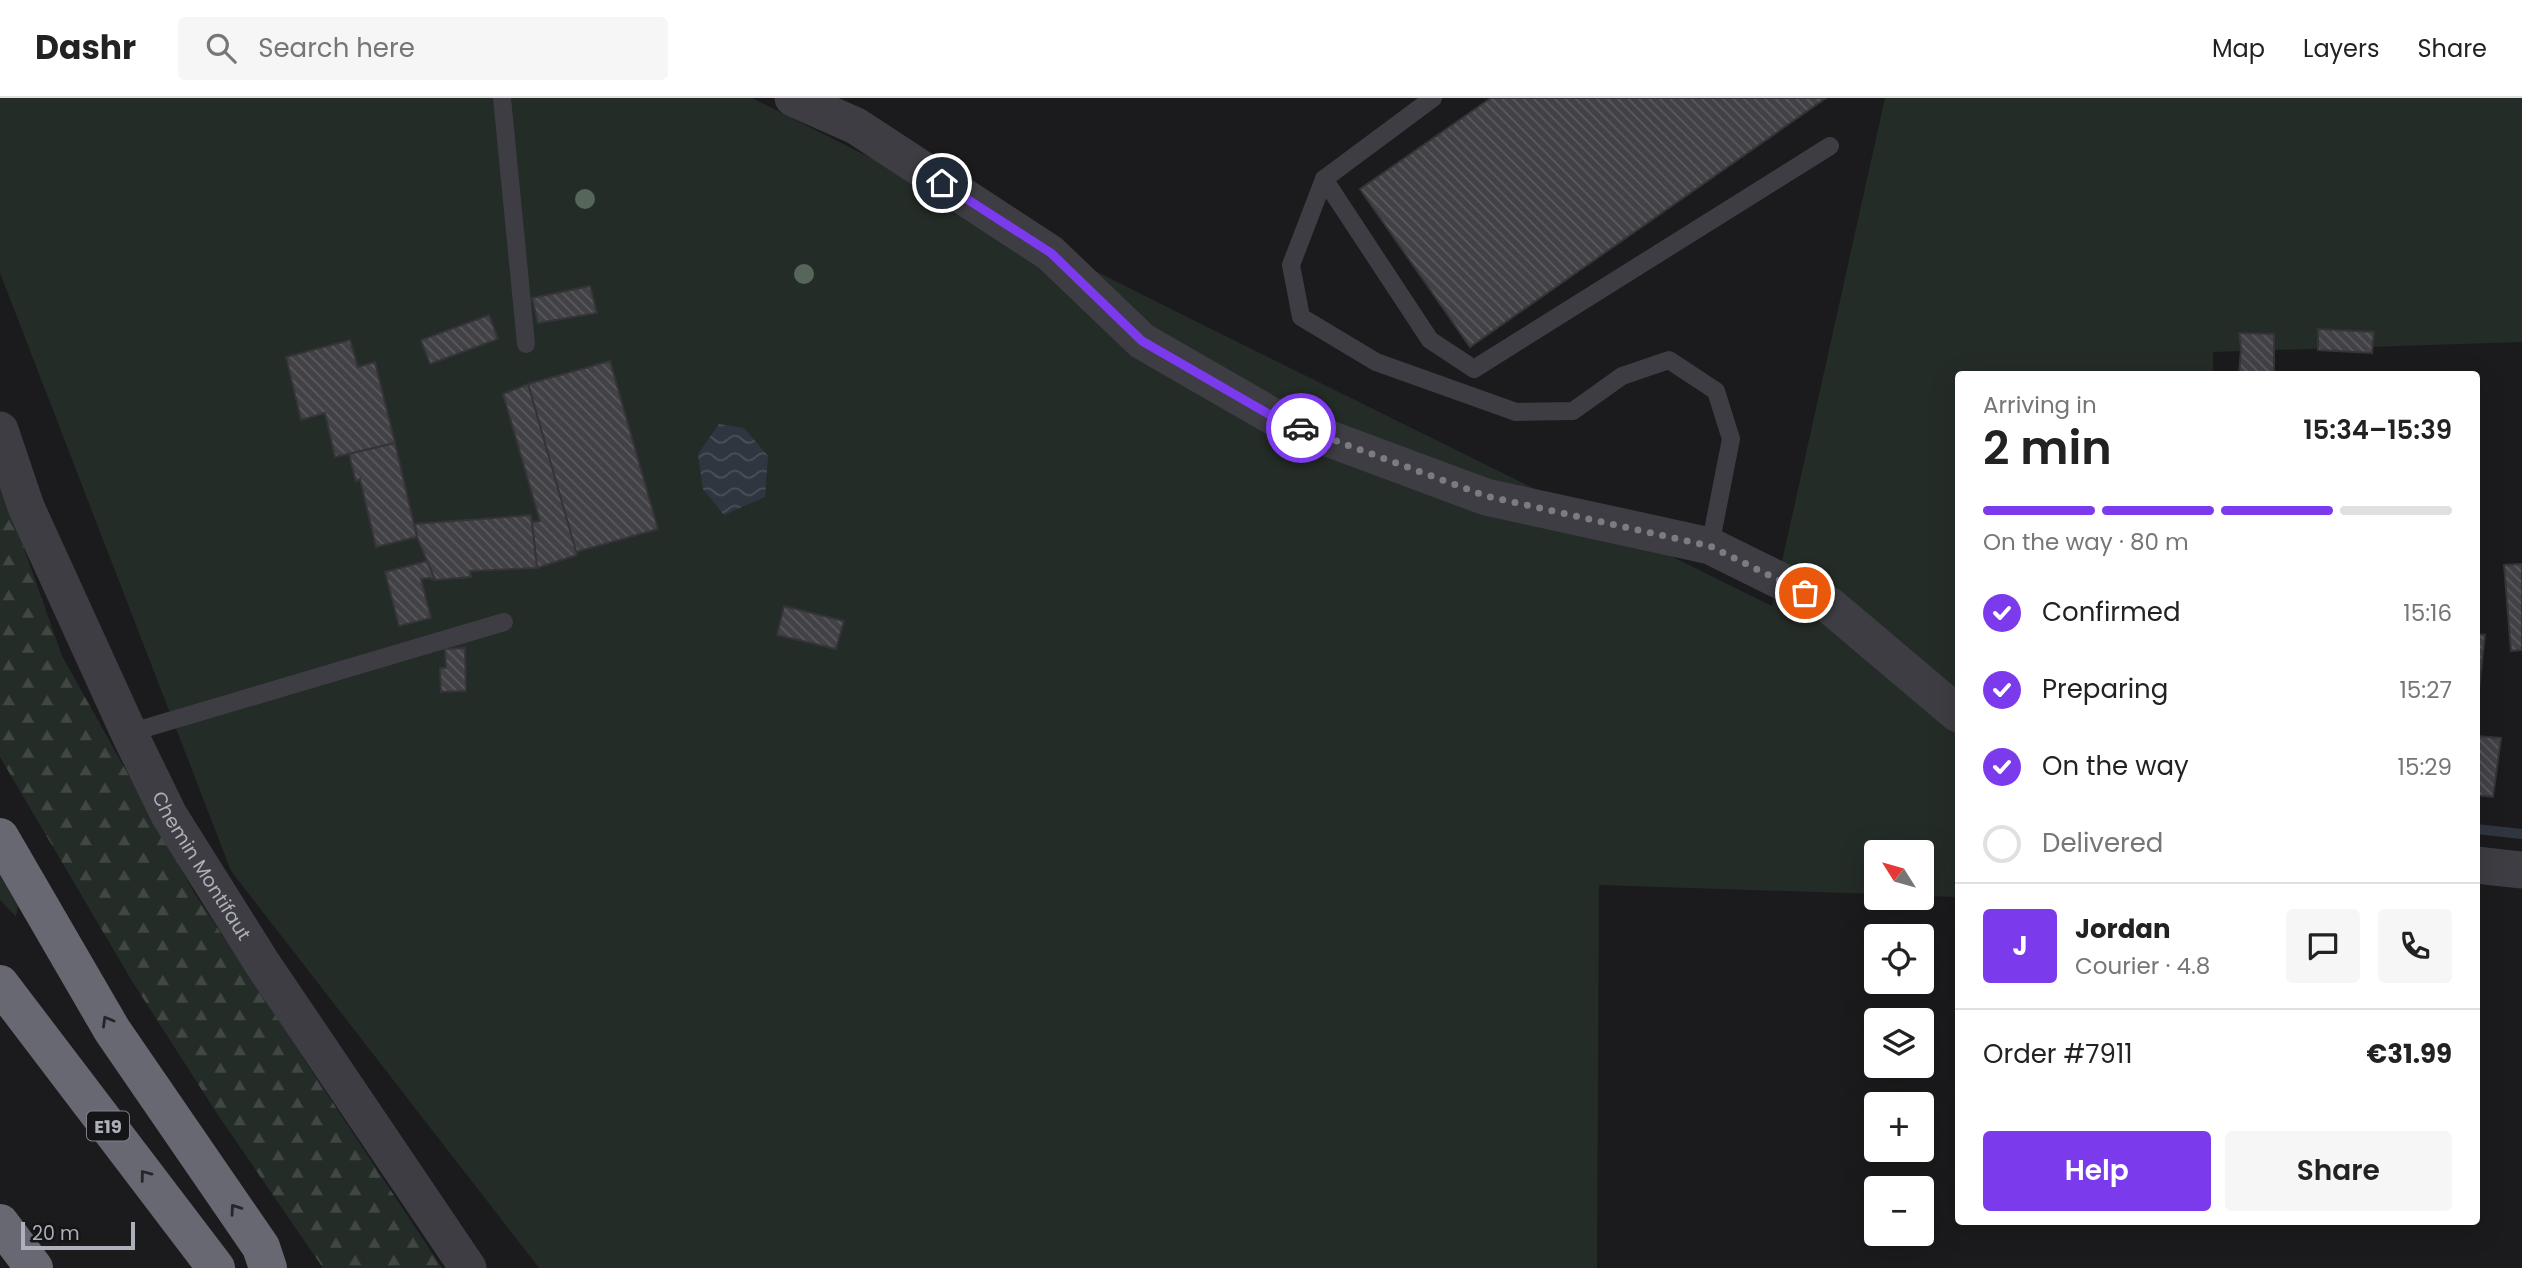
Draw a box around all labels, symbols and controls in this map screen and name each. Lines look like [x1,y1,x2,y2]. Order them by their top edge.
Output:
search box [178,17,668,80]
text: Dashr [35,24,136,71]
icon: search [202,29,240,67]
text: Search here [258,30,415,66]
text: Map [2212,32,2265,65]
text: Layers [2303,32,2379,65]
text: Share [2417,32,2487,65]
pin [912,153,972,213]
icon: home [923,164,961,202]
text: Arriving in [1983,389,2097,421]
courier [1266,393,1336,463]
icon: car [1282,409,1320,447]
text: 15:34–15:39 [2303,412,2452,448]
text: 2 min [1983,416,2112,480]
text: On the way · 80 m [1983,526,2189,558]
pin [1775,563,1835,623]
icon: bag [1786,574,1824,612]
icon: check [1983,594,2021,632]
text: Confirmed [2042,594,2180,630]
text: 15:16 [2403,597,2452,629]
icon: check [1983,671,2021,709]
text: Preparing [2042,671,2168,707]
text: 15:27 [2400,674,2452,706]
icon: check [1983,748,2021,786]
text: On the way [2042,748,2189,784]
text: 15:29 [2398,751,2452,783]
street label: Chemin Montifaut [146,786,258,945]
text: Delivered [2042,825,2163,861]
north arrow [1864,840,1934,910]
map controls [1864,840,1934,1246]
button: chat [2286,909,2360,983]
button: phone [2378,909,2452,983]
text: Jordan [2075,911,2171,947]
button: locate [1864,924,1934,994]
text: J [2012,928,2028,964]
text: Courier · 4.8 [2075,950,2210,982]
button: layers [1864,1008,1934,1078]
one-way arrow [102,1016,115,1029]
text: Order #7911 [1983,1036,2133,1072]
text: €31.99 [2366,1036,2452,1072]
button: + [1864,1092,1934,1162]
road number: E19 [87,1112,129,1140]
button: Help [1983,1131,2211,1211]
button: Share [2225,1131,2452,1211]
one-way arrow [140,1170,153,1182]
button: − [1864,1176,1934,1246]
one-way arrow [231,1204,243,1217]
scale bar [21,1219,135,1251]
text: 20 m [32,1220,80,1247]

